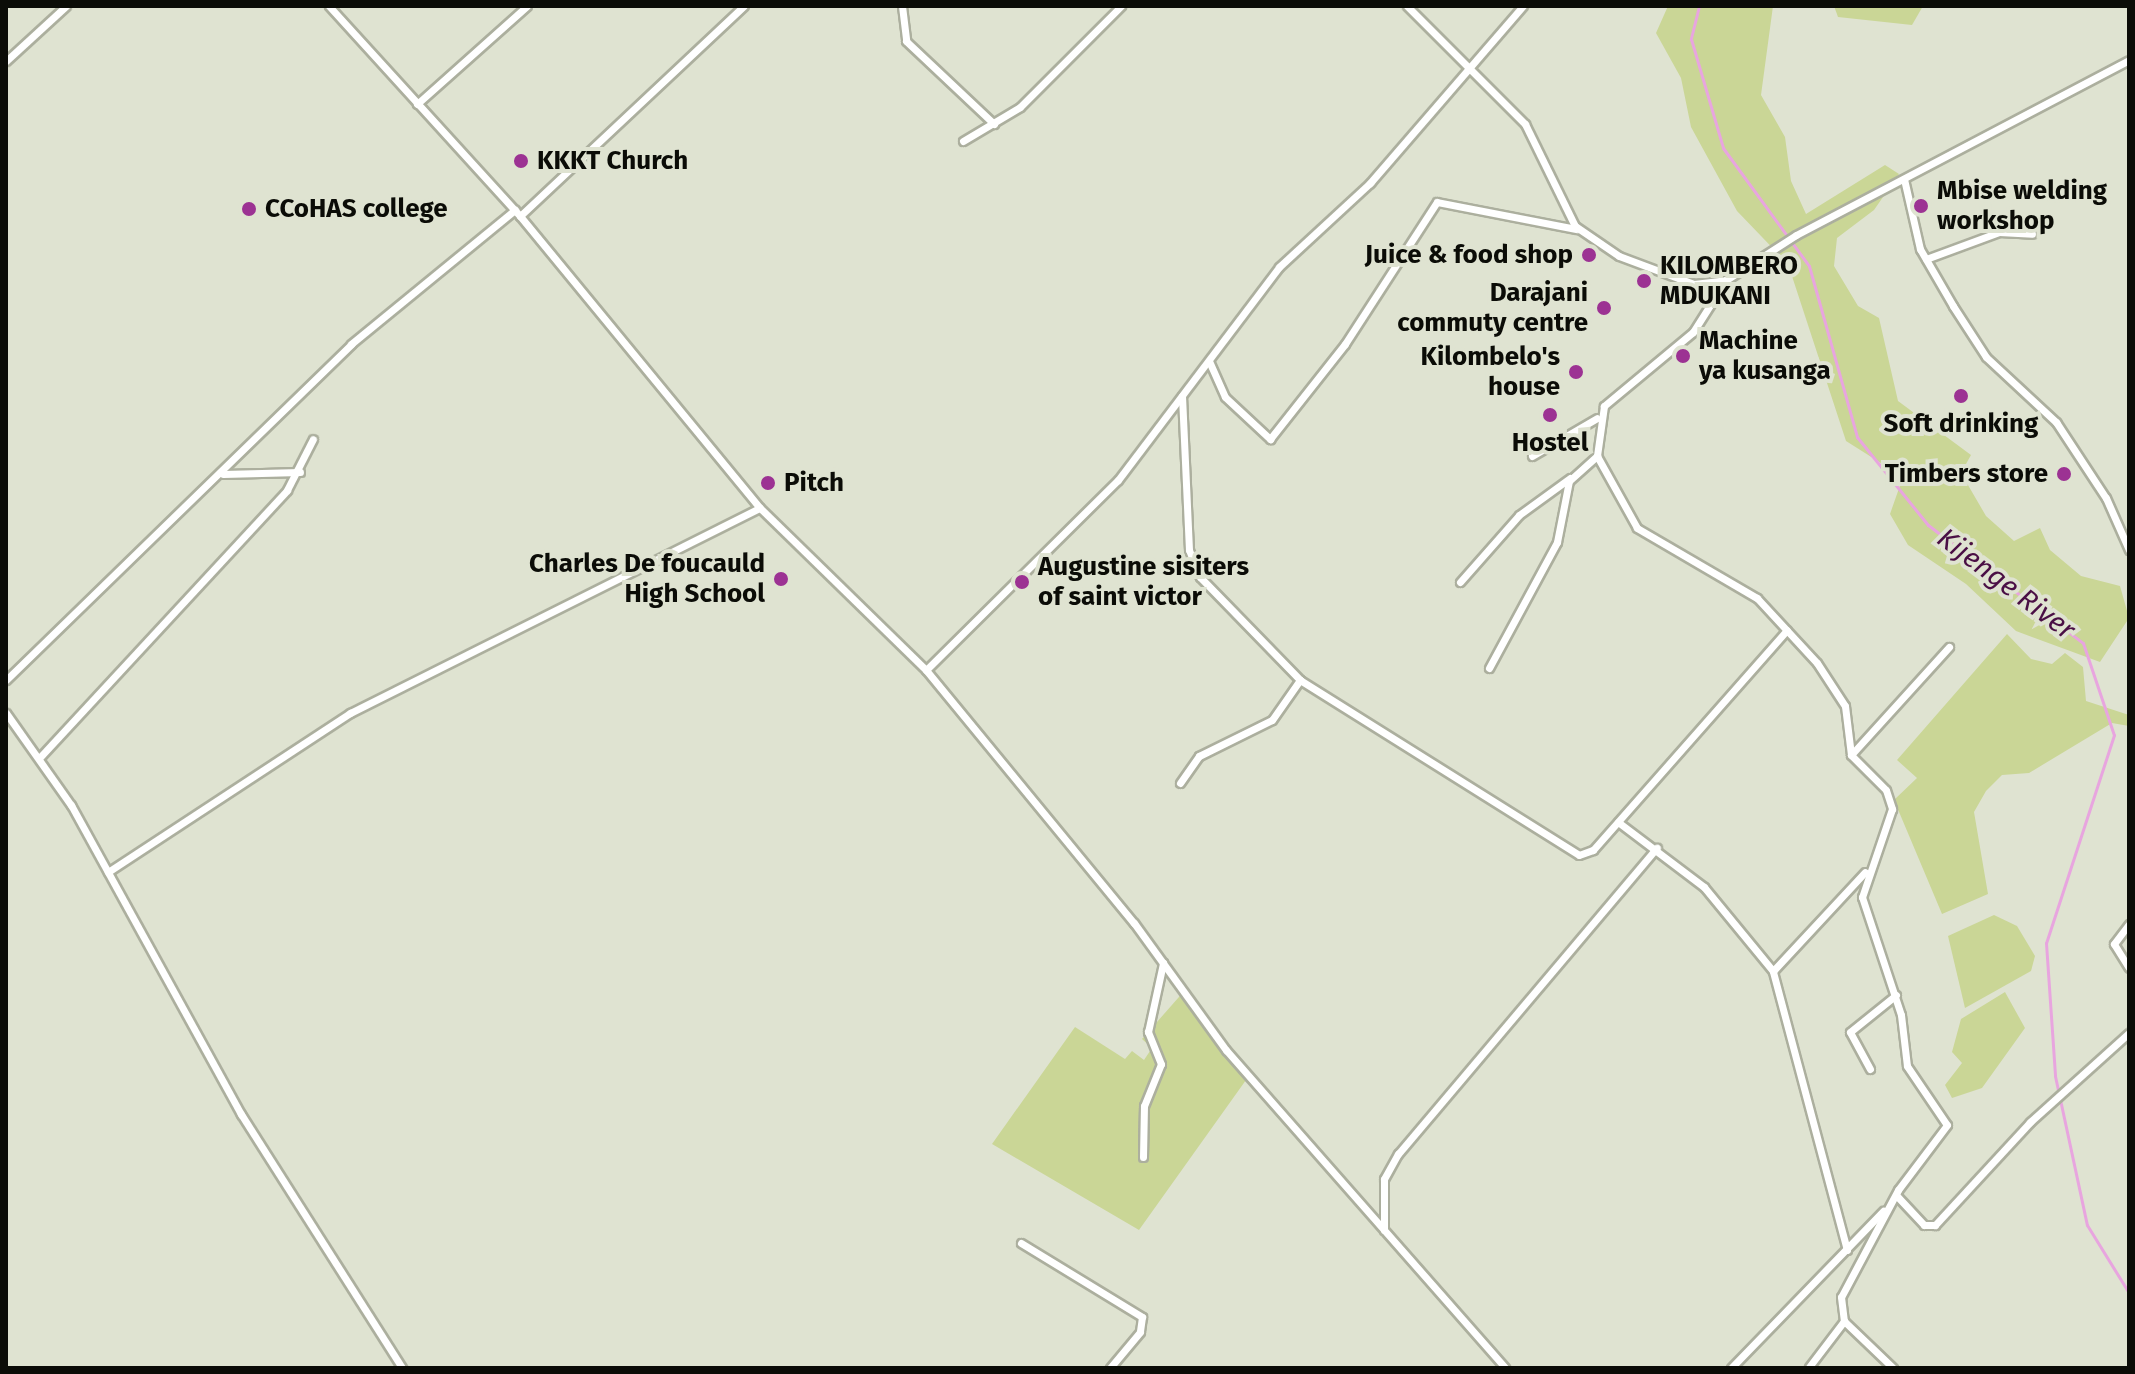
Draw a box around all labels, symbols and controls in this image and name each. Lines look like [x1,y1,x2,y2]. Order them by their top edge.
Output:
place label: KKKT Church [537,145,688,177]
marker: KKKT Church [512,152,530,170]
place label: Mbise welding workshop [1937,175,2107,236]
place label: CCoHAS college [265,193,448,225]
marker: Mbise welding workshop [1912,197,1930,215]
marker: CCoHAS college [240,200,258,218]
place label: Juice & food shop [1365,239,1573,271]
marker: Juice & food shop [1580,246,1598,264]
place label: KILOMBERO MDUKANI [1660,250,1798,312]
marker: KILOMBERO MDUKANI [1635,272,1653,290]
place label: Darajani commuty centre [1397,277,1588,338]
marker: Darajani commuty centre [1595,299,1613,317]
place label: Machine ya kusanga [1699,325,1831,386]
place label: Kilombelo's house [1421,341,1560,402]
marker: Machine ya kusanga [1674,347,1692,365]
marker: Kilombelo's house [1567,363,1585,381]
marker: Soft drinking [1952,387,1970,405]
marker: Hostel [1541,406,1559,424]
place label: Soft drinking [1884,408,2038,440]
place label: Hostel [1512,427,1588,459]
place label: Timbers store [1885,458,2048,490]
marker: Timbers store [2055,465,2073,483]
place label: Pitch [784,467,844,499]
marker: Pitch [759,474,777,492]
water label: Kijenge River [1930,521,2082,647]
place label: Charles De foucauld High School [529,548,765,610]
place label: Augustine sisiters of saint victor [1038,551,1249,612]
marker: Charles De foucauld High School [772,570,790,588]
marker: Augustine sisiters of saint victor [1013,573,1031,591]

